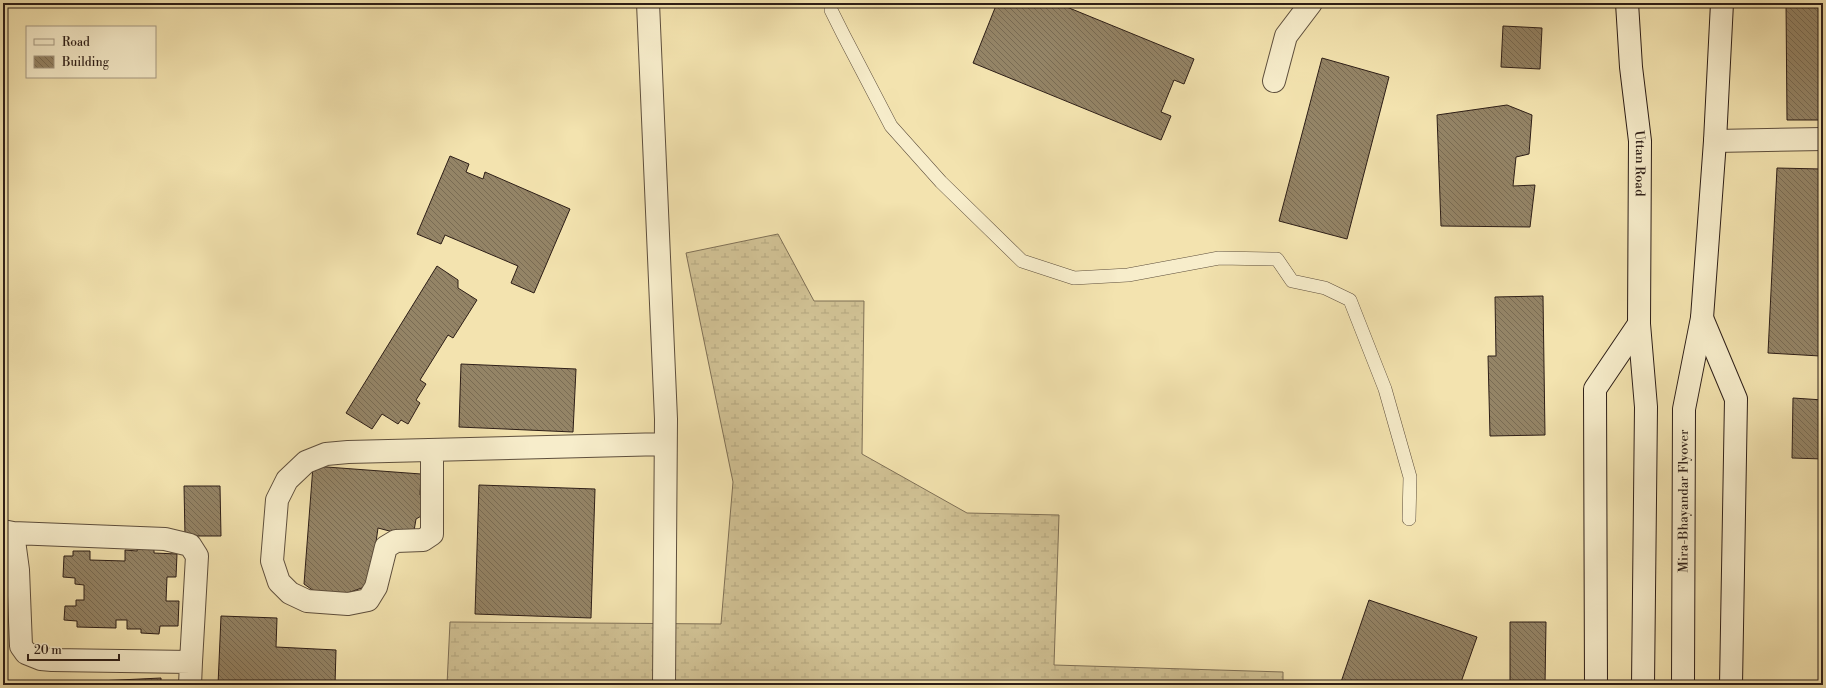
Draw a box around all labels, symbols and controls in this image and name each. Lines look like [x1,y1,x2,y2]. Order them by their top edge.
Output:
legend [26,26,156,78]
text: Road [62,35,90,50]
text: Building [61,55,110,70]
street label: Uttan Road [1631,129,1648,197]
street label: Mira-Bhayandar Flyover [1675,429,1692,573]
scale bar [28,636,119,662]
text: 20 m [34,643,62,658]

